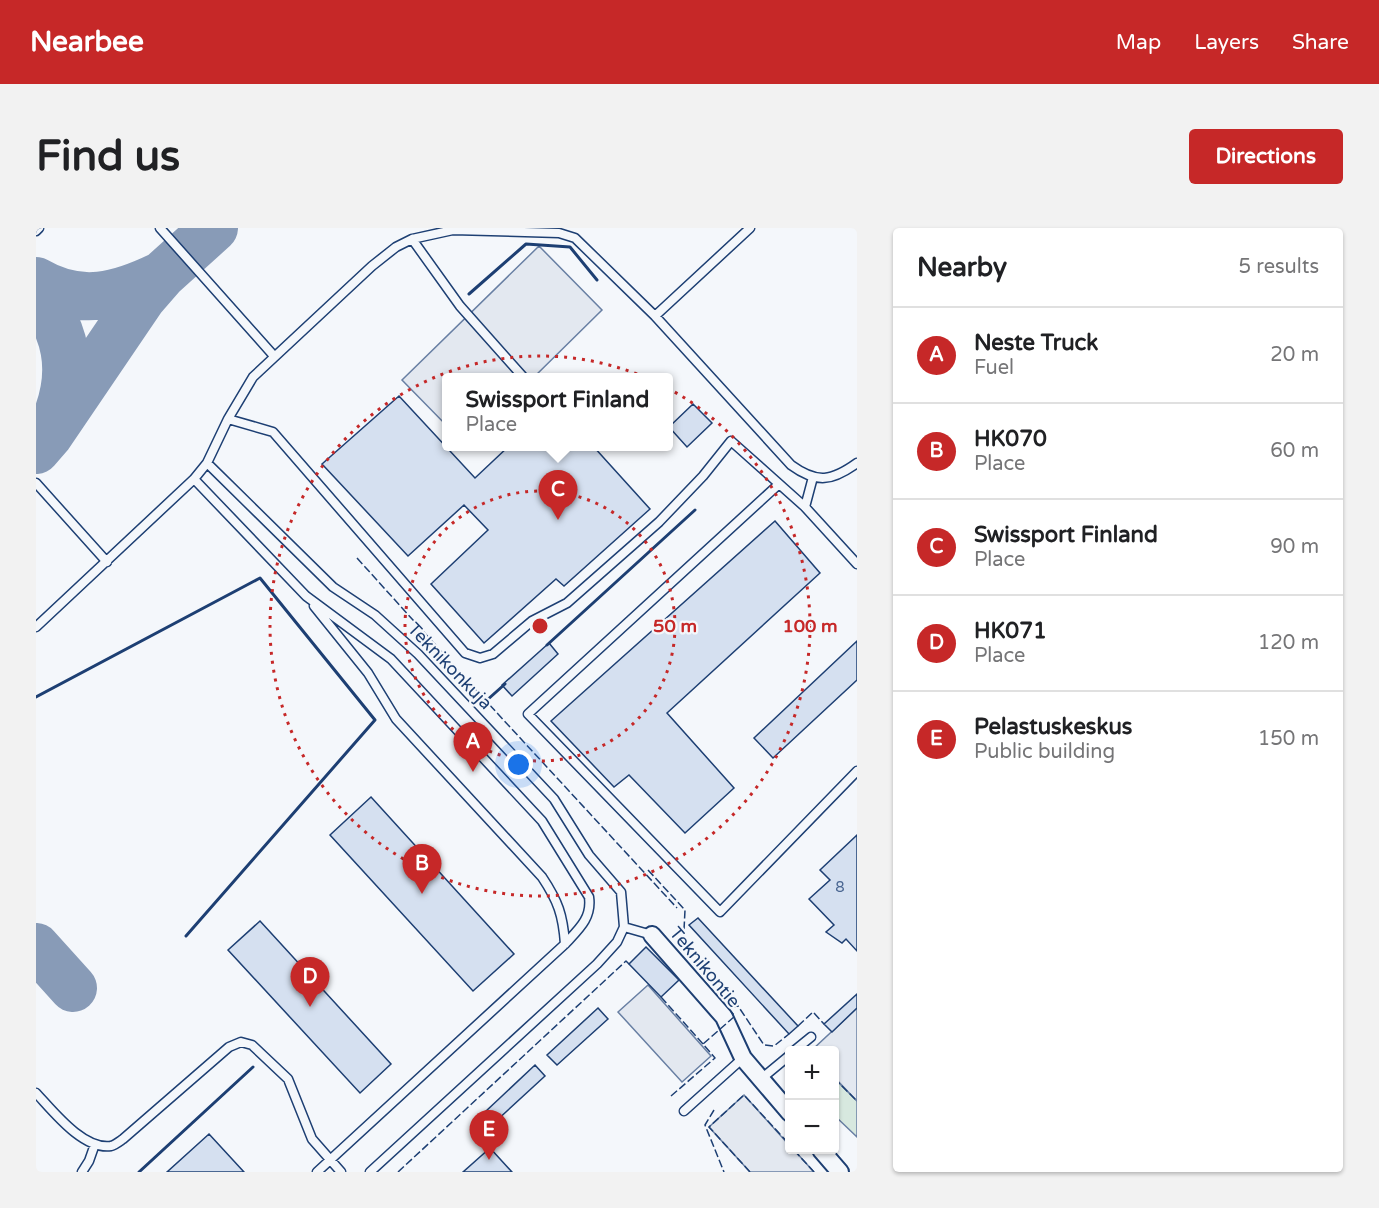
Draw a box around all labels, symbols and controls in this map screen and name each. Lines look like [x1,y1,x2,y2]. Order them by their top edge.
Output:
text: Nearbee [30,25,144,59]
text: Map [1116,30,1161,55]
text: Layers [1194,30,1259,55]
text: Share [1292,30,1349,55]
button: Directions [1189,129,1343,184]
text: Find us [36,131,180,182]
text: Nearby [917,252,1007,283]
text: 5 results [1239,255,1319,279]
text: Neste Truck [974,330,1098,356]
text: A [929,343,944,367]
text: 20 m [1270,343,1319,367]
text: Fuel [974,356,1014,380]
popup [442,373,673,451]
text: Swissport Finland [466,387,649,413]
text: Place [466,413,517,437]
text: HK070 [974,426,1047,452]
text: B [930,439,943,463]
text: 60 m [1270,439,1319,463]
text: Place [974,452,1025,476]
pin: C [538,470,578,520]
text: Swissport Finland [974,522,1158,548]
text: C [930,535,943,559]
text: 90 m [1270,535,1319,559]
text: Place [974,548,1025,572]
text: 50 m [653,615,697,637]
text: 100 m [782,615,838,637]
centre of rings [530,616,550,636]
street label: Teknikonkuja [403,618,497,714]
text: HK071 [974,618,1047,644]
text: D [929,631,944,655]
text: 120 m [1258,631,1319,655]
text: Place [974,644,1025,668]
text: Pelastuskeskus [974,714,1132,740]
pin: A [454,722,492,772]
text: E [930,727,943,751]
text: 150 m [1258,727,1319,751]
text: Public building [974,740,1115,764]
your location [504,750,533,779]
pin: B [402,844,442,894]
house number: 8 [835,878,845,896]
street label: Teknikontie [665,922,745,1012]
pin: D [290,958,330,1007]
map controls [785,1046,839,1154]
button: + [785,1046,839,1100]
button: − [785,1100,839,1154]
pin: E [470,1110,508,1160]

